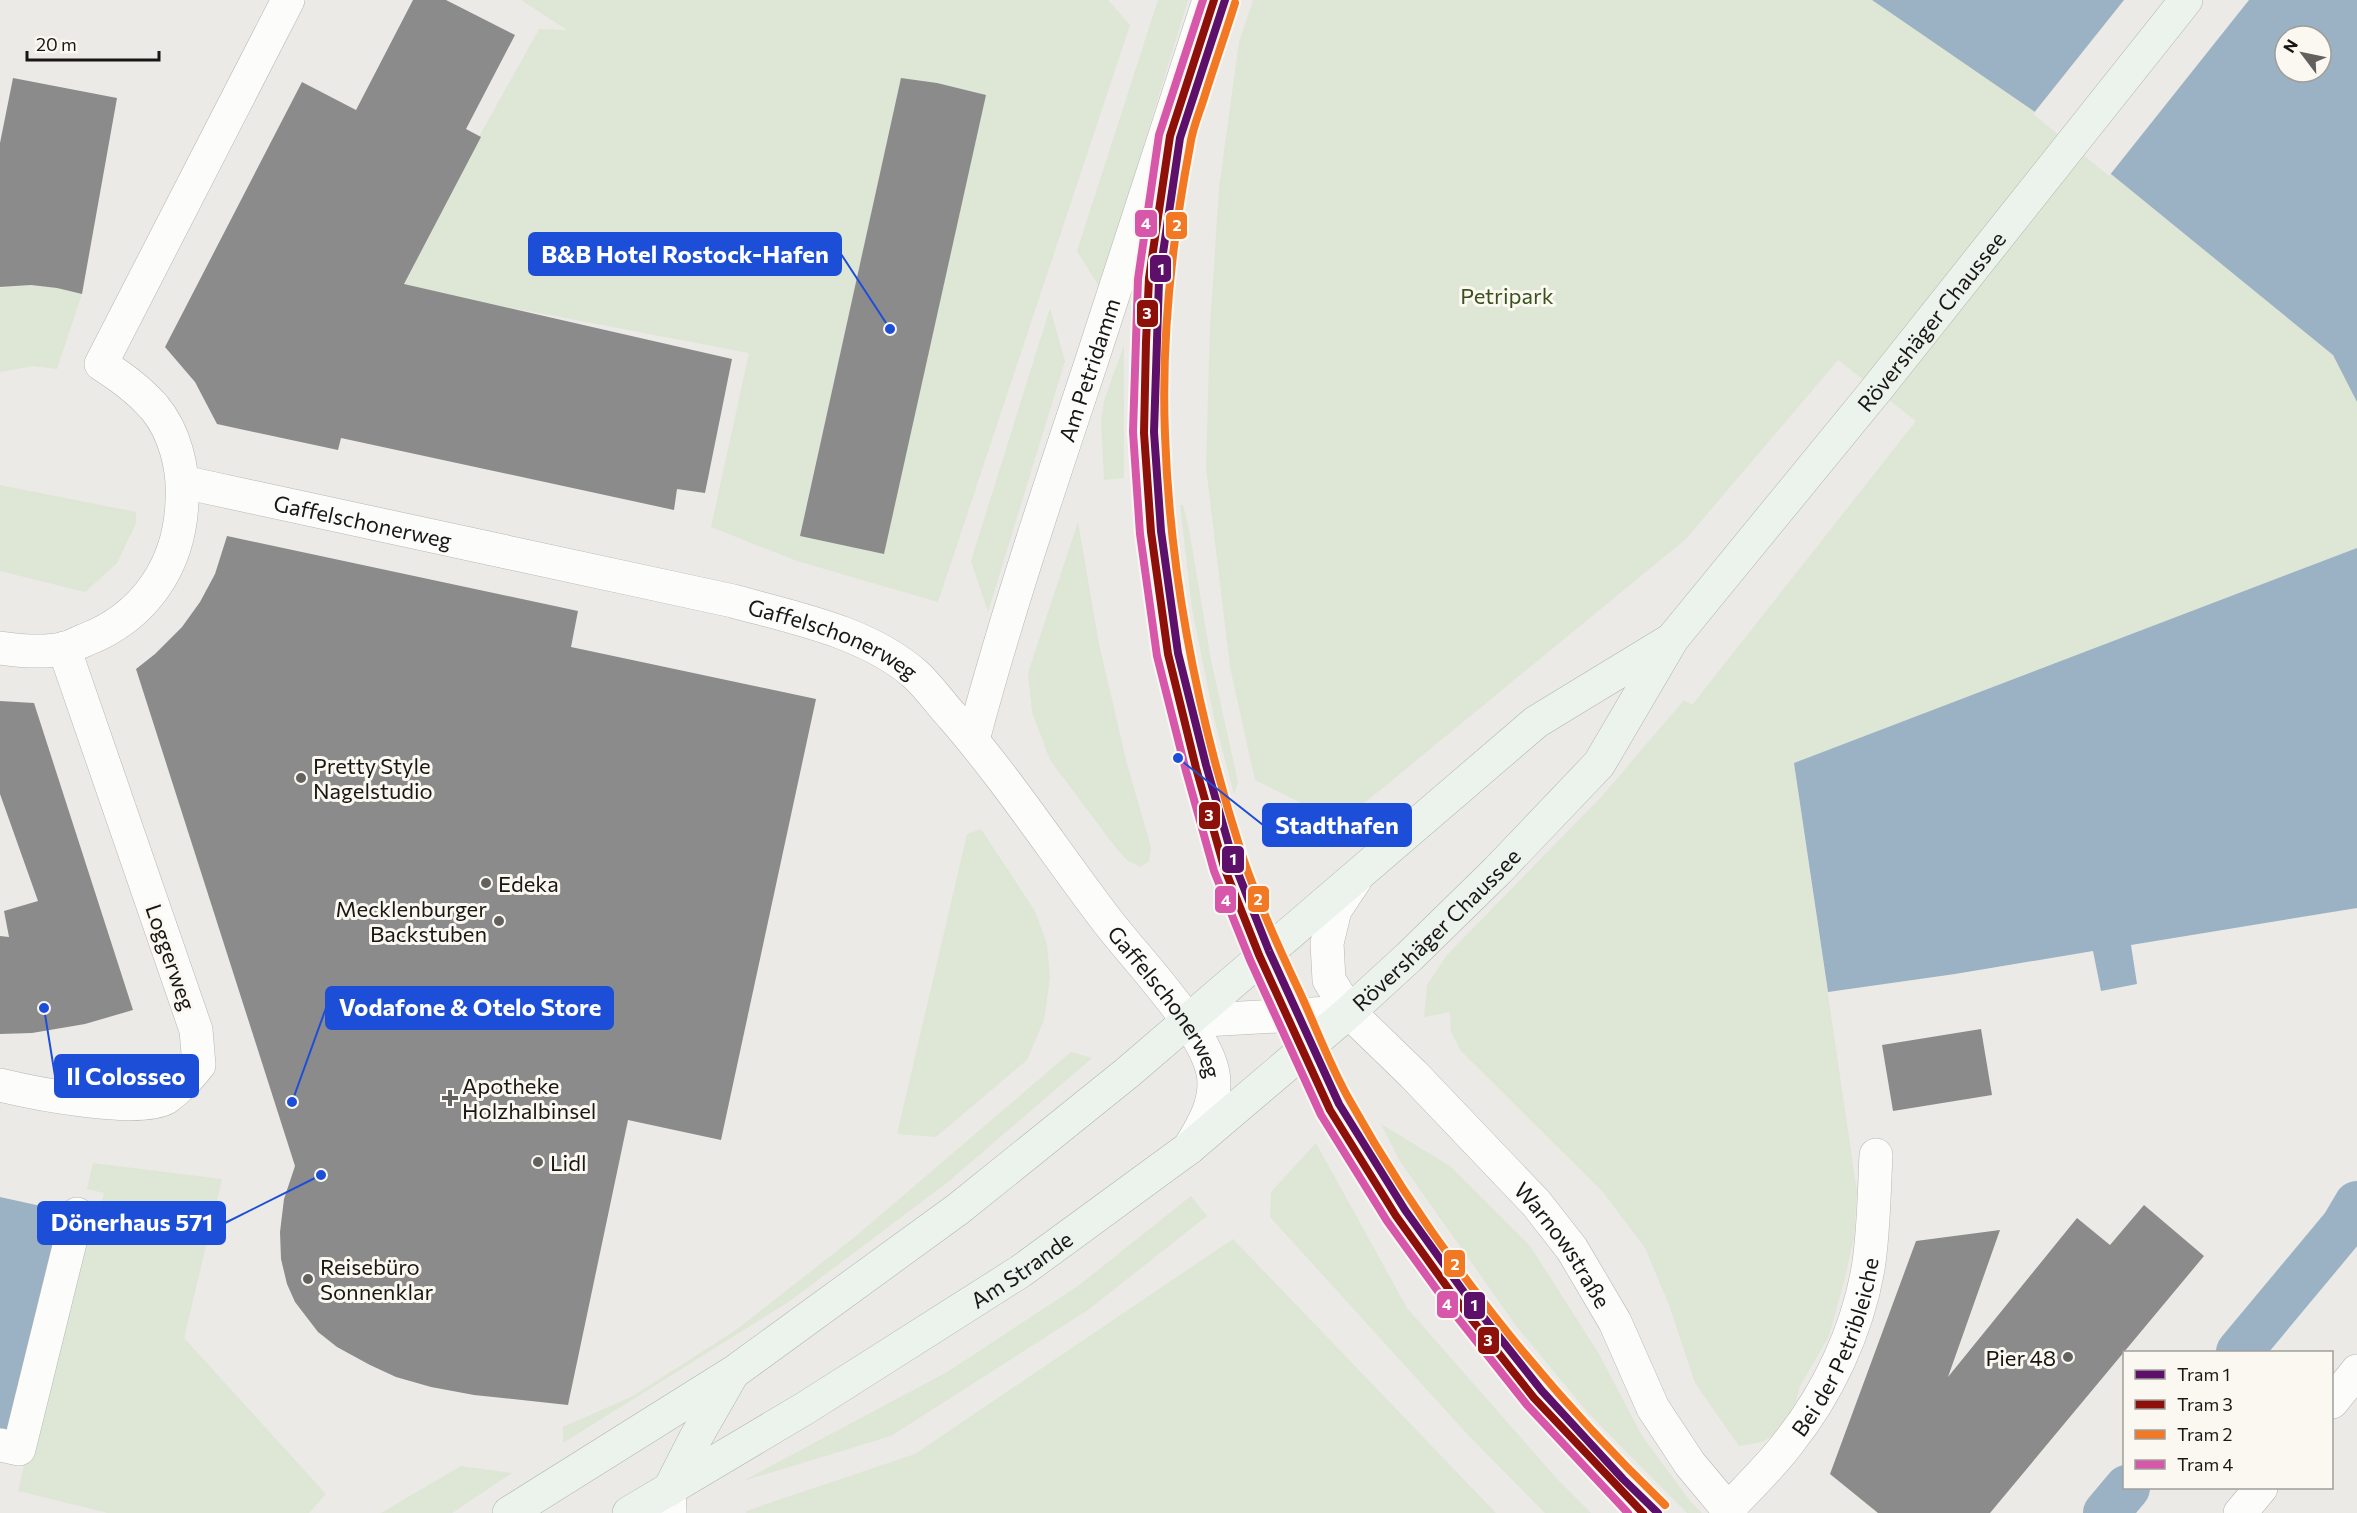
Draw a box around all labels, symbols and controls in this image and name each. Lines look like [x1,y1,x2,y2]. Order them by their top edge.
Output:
scale bar [27,24,159,62]
north arrow [2273,24,2333,84]
text: 20 m [36,33,77,55]
text: N [2279,36,2301,56]
line badge: 4 [1134,209,1158,238]
line badge: 2 [1165,211,1188,240]
text: 4 [1141,213,1151,232]
text: 2 [1172,215,1182,234]
street label: Rövershäger Chaussee [1851,225,2011,417]
callout: B&B Hotel Rostock-Hafen [529,233,841,275]
text: B&B Hotel Rostock-Hafen [541,239,829,268]
line badge: 1 [1149,254,1172,283]
text: 1 [1157,259,1165,278]
park label: Petripark [1460,282,1554,309]
street label: Am Petridamm [1052,294,1125,445]
line badge: 3 [1136,299,1159,328]
text: 3 [1142,303,1152,322]
street label: Gaffelschonerweg [271,489,455,553]
street label: Gaffelschonerweg [745,592,924,685]
place label: Pretty Style Nagelstudio [313,752,433,804]
marker: Pretty Style Nagelstudio [294,771,308,785]
line badge: 3 [1198,801,1221,830]
callout: Stadthafen [1263,804,1411,846]
text: 3 [1204,805,1214,824]
text: Stadthafen [1275,810,1399,839]
street label: Rövershäger Chaussee [1346,842,1525,1016]
line badge: 1 [1221,845,1245,874]
text: 1 [1229,849,1237,868]
place label: Edeka [498,870,559,897]
marker: Edeka [479,876,493,890]
line badge: 4 [1214,885,1237,914]
line badge: 2 [1247,885,1270,913]
text: 2 [1253,889,1263,908]
text: 4 [1221,890,1231,909]
place label: Mecklenburger Backstuben [336,895,487,947]
street label: Loggerweg [140,900,202,1014]
marker: Mecklenburger Backstuben [492,914,506,928]
street label: Gaffelschonerweg [1103,920,1227,1080]
callout: Vodafone & Otelo Store [326,987,613,1029]
text: Vodafone & Otelo Store [339,992,601,1021]
callout: Il Colosseo [55,1055,198,1097]
text: Il Colosseo [66,1061,186,1090]
place label: Apotheke Holzhalbinsel [462,1072,596,1124]
marker: Apotheke Holzhalbinsel [443,1091,457,1105]
place label: Lidl [550,1149,587,1176]
marker: Lidl [531,1155,545,1169]
street label: Warnowstraße [1509,1176,1617,1312]
callout: Dönerhaus 571 [38,1202,225,1244]
text: Dönerhaus 571 [51,1207,213,1236]
street label: Am Strande [965,1225,1077,1313]
line badge: 2 [1443,1249,1466,1278]
place label: Reisebüro Sonnenklar [320,1253,433,1305]
text: 2 [1450,1254,1460,1273]
street label: Bei der Petribleiche [1785,1256,1883,1441]
marker: Reisebüro Sonnenklar [301,1272,315,1286]
line badge: 4 [1436,1290,1459,1319]
line badge: 1 [1463,1291,1486,1320]
text: 4 [1442,1294,1452,1313]
text: 1 [1470,1295,1478,1314]
line badge: 3 [1477,1326,1500,1355]
text: 3 [1483,1330,1493,1349]
place label: Pier 48 [1985,1344,2056,1371]
marker: Pier 48 [2061,1350,2075,1364]
legend [2123,1351,2333,1489]
text: Tram 1 [2177,1363,2230,1385]
text: Tram 3 [2177,1393,2233,1415]
text: Tram 2 [2177,1423,2233,1445]
text: Tram 4 [2177,1453,2234,1475]

